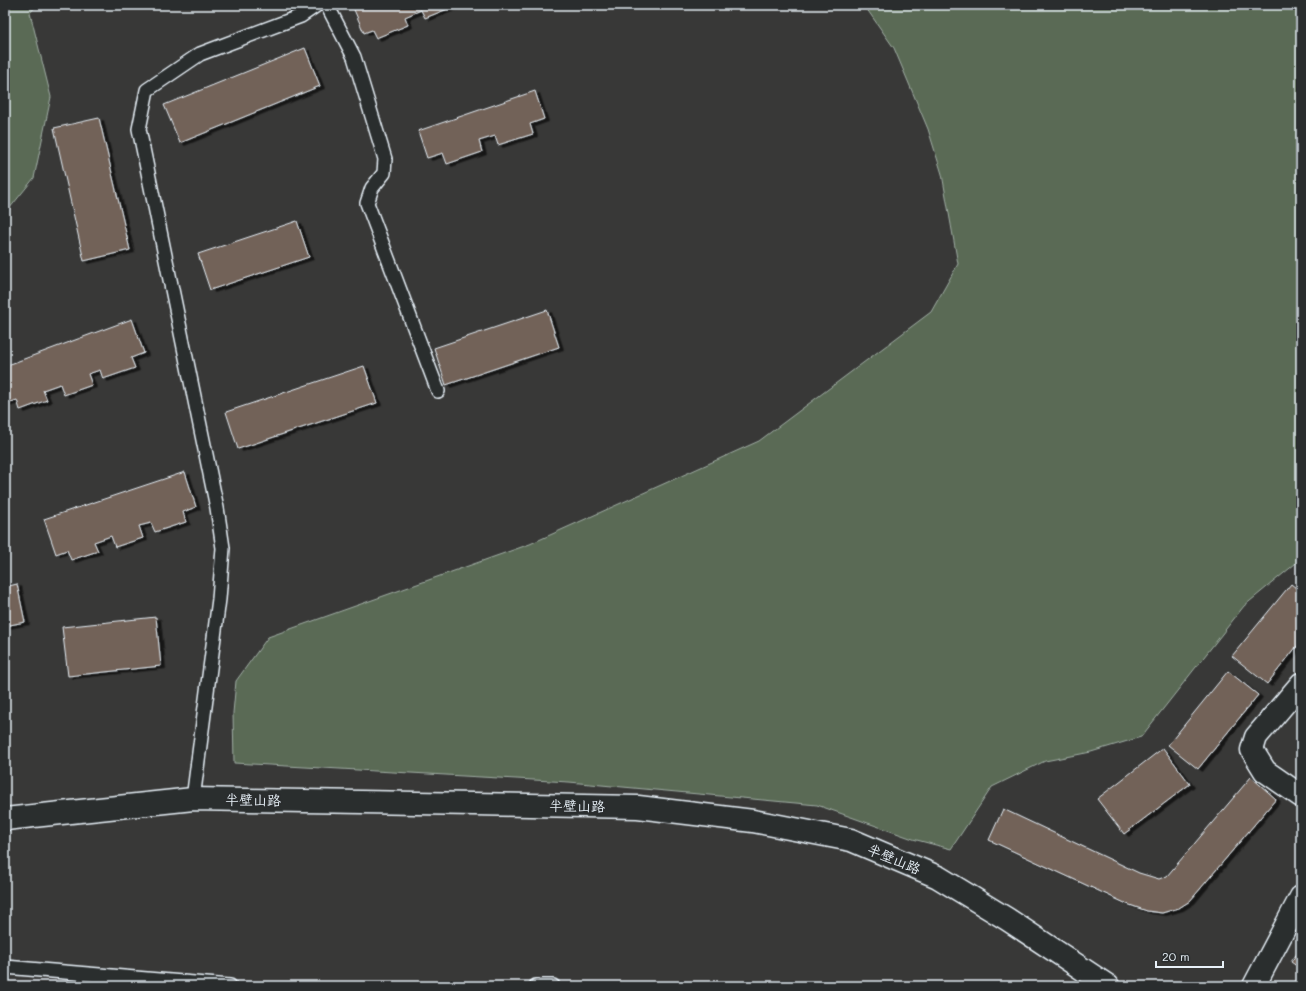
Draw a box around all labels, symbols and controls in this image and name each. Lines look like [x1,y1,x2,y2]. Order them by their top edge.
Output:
street label: 半壁山路 [225,790,281,809]
street label: 半壁山路 [549,796,605,815]
street label: 半壁山路 [865,839,924,878]
scale bar [1156,943,1223,969]
text: 20 m [1162,948,1190,964]

